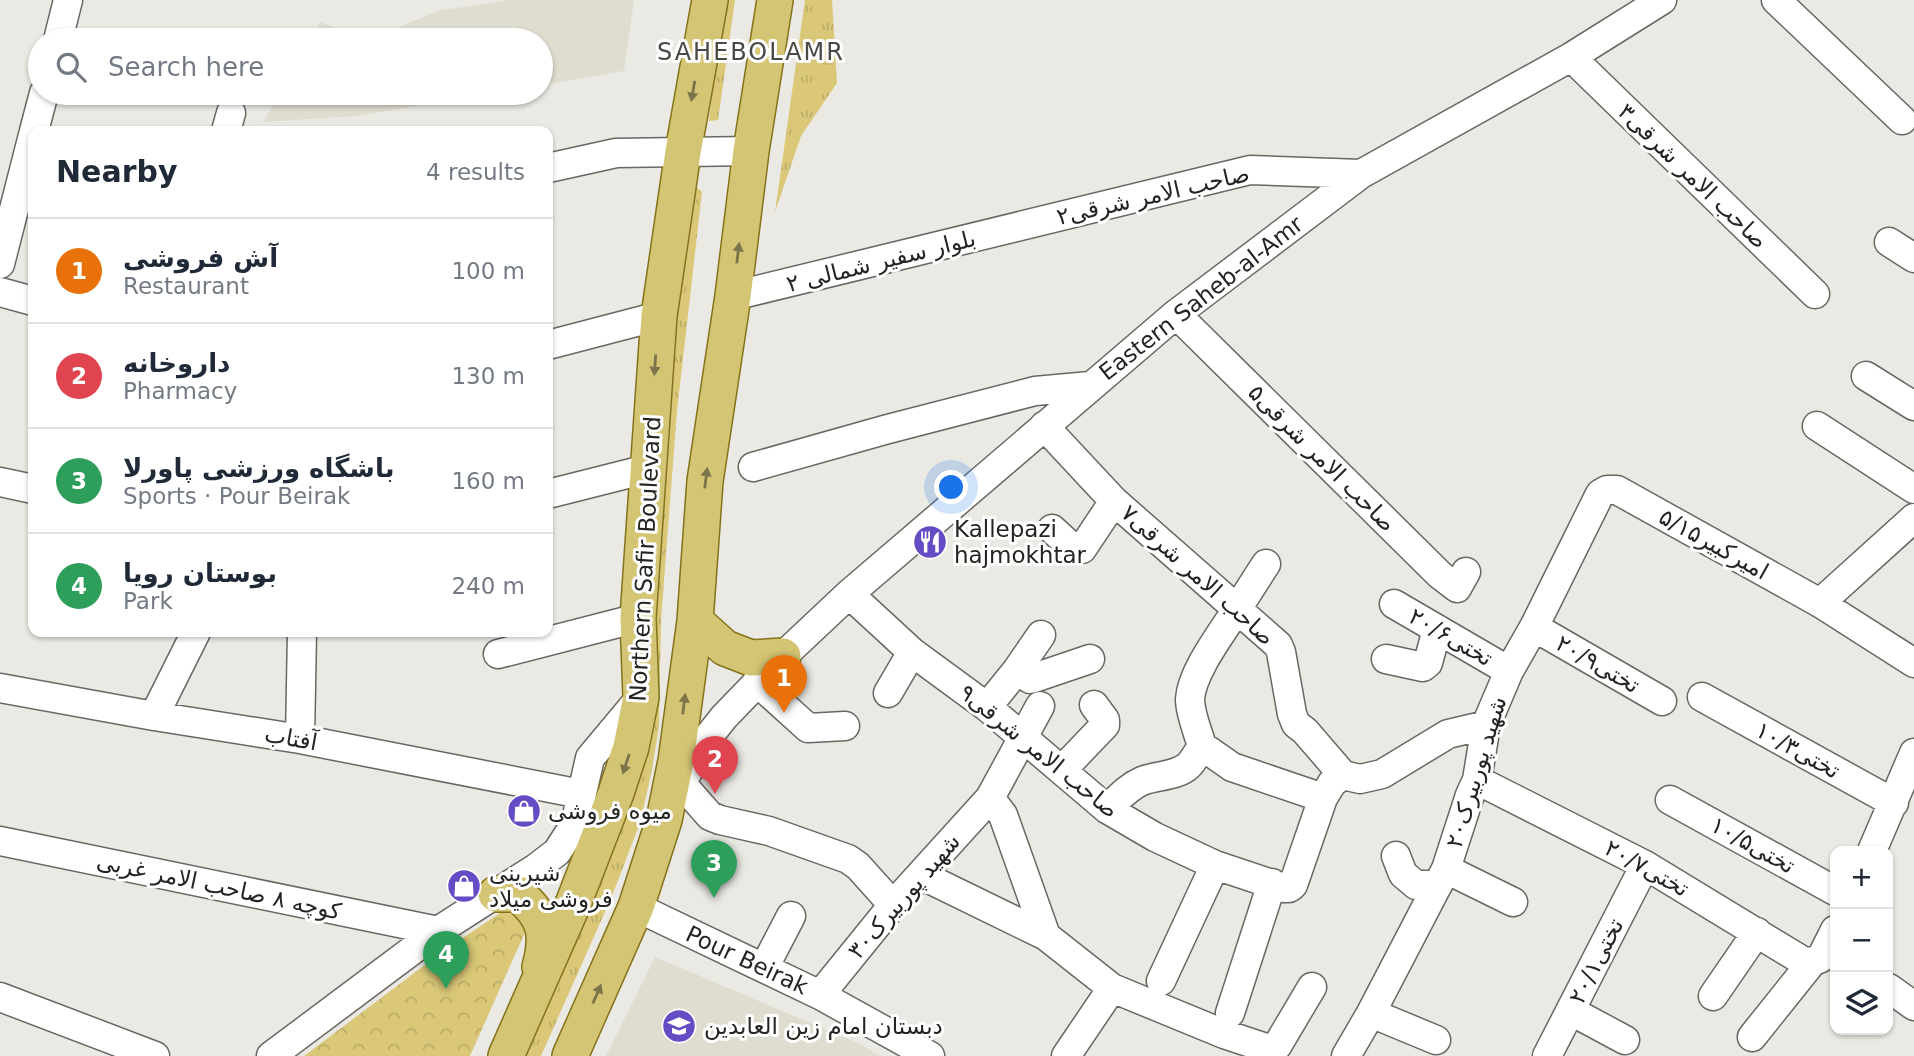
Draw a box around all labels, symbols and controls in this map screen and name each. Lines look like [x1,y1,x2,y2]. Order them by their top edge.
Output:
search box [28,28,553,105]
district label: SAHEBOLAMR [657,38,845,66]
icon: search [52,48,90,86]
text: Search here [108,52,264,82]
one-way arrow [688,80,699,102]
street label: صاحب الامر شرقی۳ [1612,98,1773,254]
text: Nearby [56,154,178,189]
text: 4 results [426,159,525,185]
street label: ۲صاحب الامر شرقی [1054,160,1252,231]
street label: Eastern Saheb-al-Amr [1094,210,1308,385]
street label: بلوار سفیر شمالی ۲ [784,225,978,298]
one-way arrow [733,242,744,264]
text: آش فروشی [123,243,278,273]
text: 1 [71,258,87,284]
text: 100 m [451,258,525,284]
text: Restaurant [123,273,249,299]
text: داروخانه [123,348,230,378]
one-way arrow [649,354,660,376]
text: 2 [71,363,87,389]
text: 130 m [451,363,525,389]
text: Pharmacy [123,378,237,404]
street label: صاحب الامر شرقی۵ [1242,379,1401,538]
street label: Northern Safir Boulevard [625,416,665,702]
text: باشگاه ورزشی پاورلا [123,453,394,483]
one-way arrow [700,467,711,489]
text: 3 [71,468,87,494]
text: 160 m [451,468,525,494]
your location [934,470,968,504]
text: Sports · Pour Beirak [123,483,350,509]
street label: صاحب الامر شرقی۷ [1115,499,1280,651]
street label: امیرکبیر۵/۱۵ [1654,503,1773,585]
place label: Kallepazi hajmokhtar [954,516,1087,568]
restaurant icon: Kallepazi hajmokhtar [911,523,949,561]
text: بوستان رویا [123,558,277,588]
text: 4 [71,573,87,599]
text: 240 m [451,573,525,599]
text: Park [123,588,173,614]
street label: تختی۲۰/۶ [1405,603,1497,671]
street label: تختی۲۰/۹ [1552,630,1644,698]
pin: 1 [761,655,807,713]
street label: صاحب الامر شرقی۹ [954,679,1124,824]
one-way arrow [678,693,689,715]
street label: شهید پوربیرک۲۰ [1441,693,1512,851]
street label: تختی۱۰/۳ [1751,716,1845,784]
street label: آفتاب [263,720,321,756]
pin: 2 [692,736,738,794]
one-way arrow [620,753,630,774]
shop icon: میوه فروشی [505,792,543,830]
place label: میوه فروشی [548,798,672,825]
street label: تختی۱۰/۵ [1706,811,1800,879]
street label: شهید پوربیرک۳۰ [843,828,966,964]
street label: تختی۲۰/۷ [1600,834,1694,902]
pin: 3 [691,840,737,898]
map controls [1830,846,1893,1035]
button: + [1830,846,1893,909]
street label: کوچه ۸ صاحب الامر غربی [94,847,344,926]
place label: شیرینی فروشی میلاد [489,860,613,913]
shop icon: شیرینی فروشی میلاد [445,867,483,905]
button: − [1830,909,1893,972]
street label: تختی۲۰/۱ [1563,914,1629,1008]
street label: Pour Beirak [682,920,813,1000]
pin: 4 [423,931,469,989]
button: layers [1830,972,1893,1035]
one-way arrow [592,983,603,1004]
school or university icon: دبستان امام زین العابدین [660,1007,698,1045]
place label: دبستان امام زین العابدین [704,1013,943,1040]

